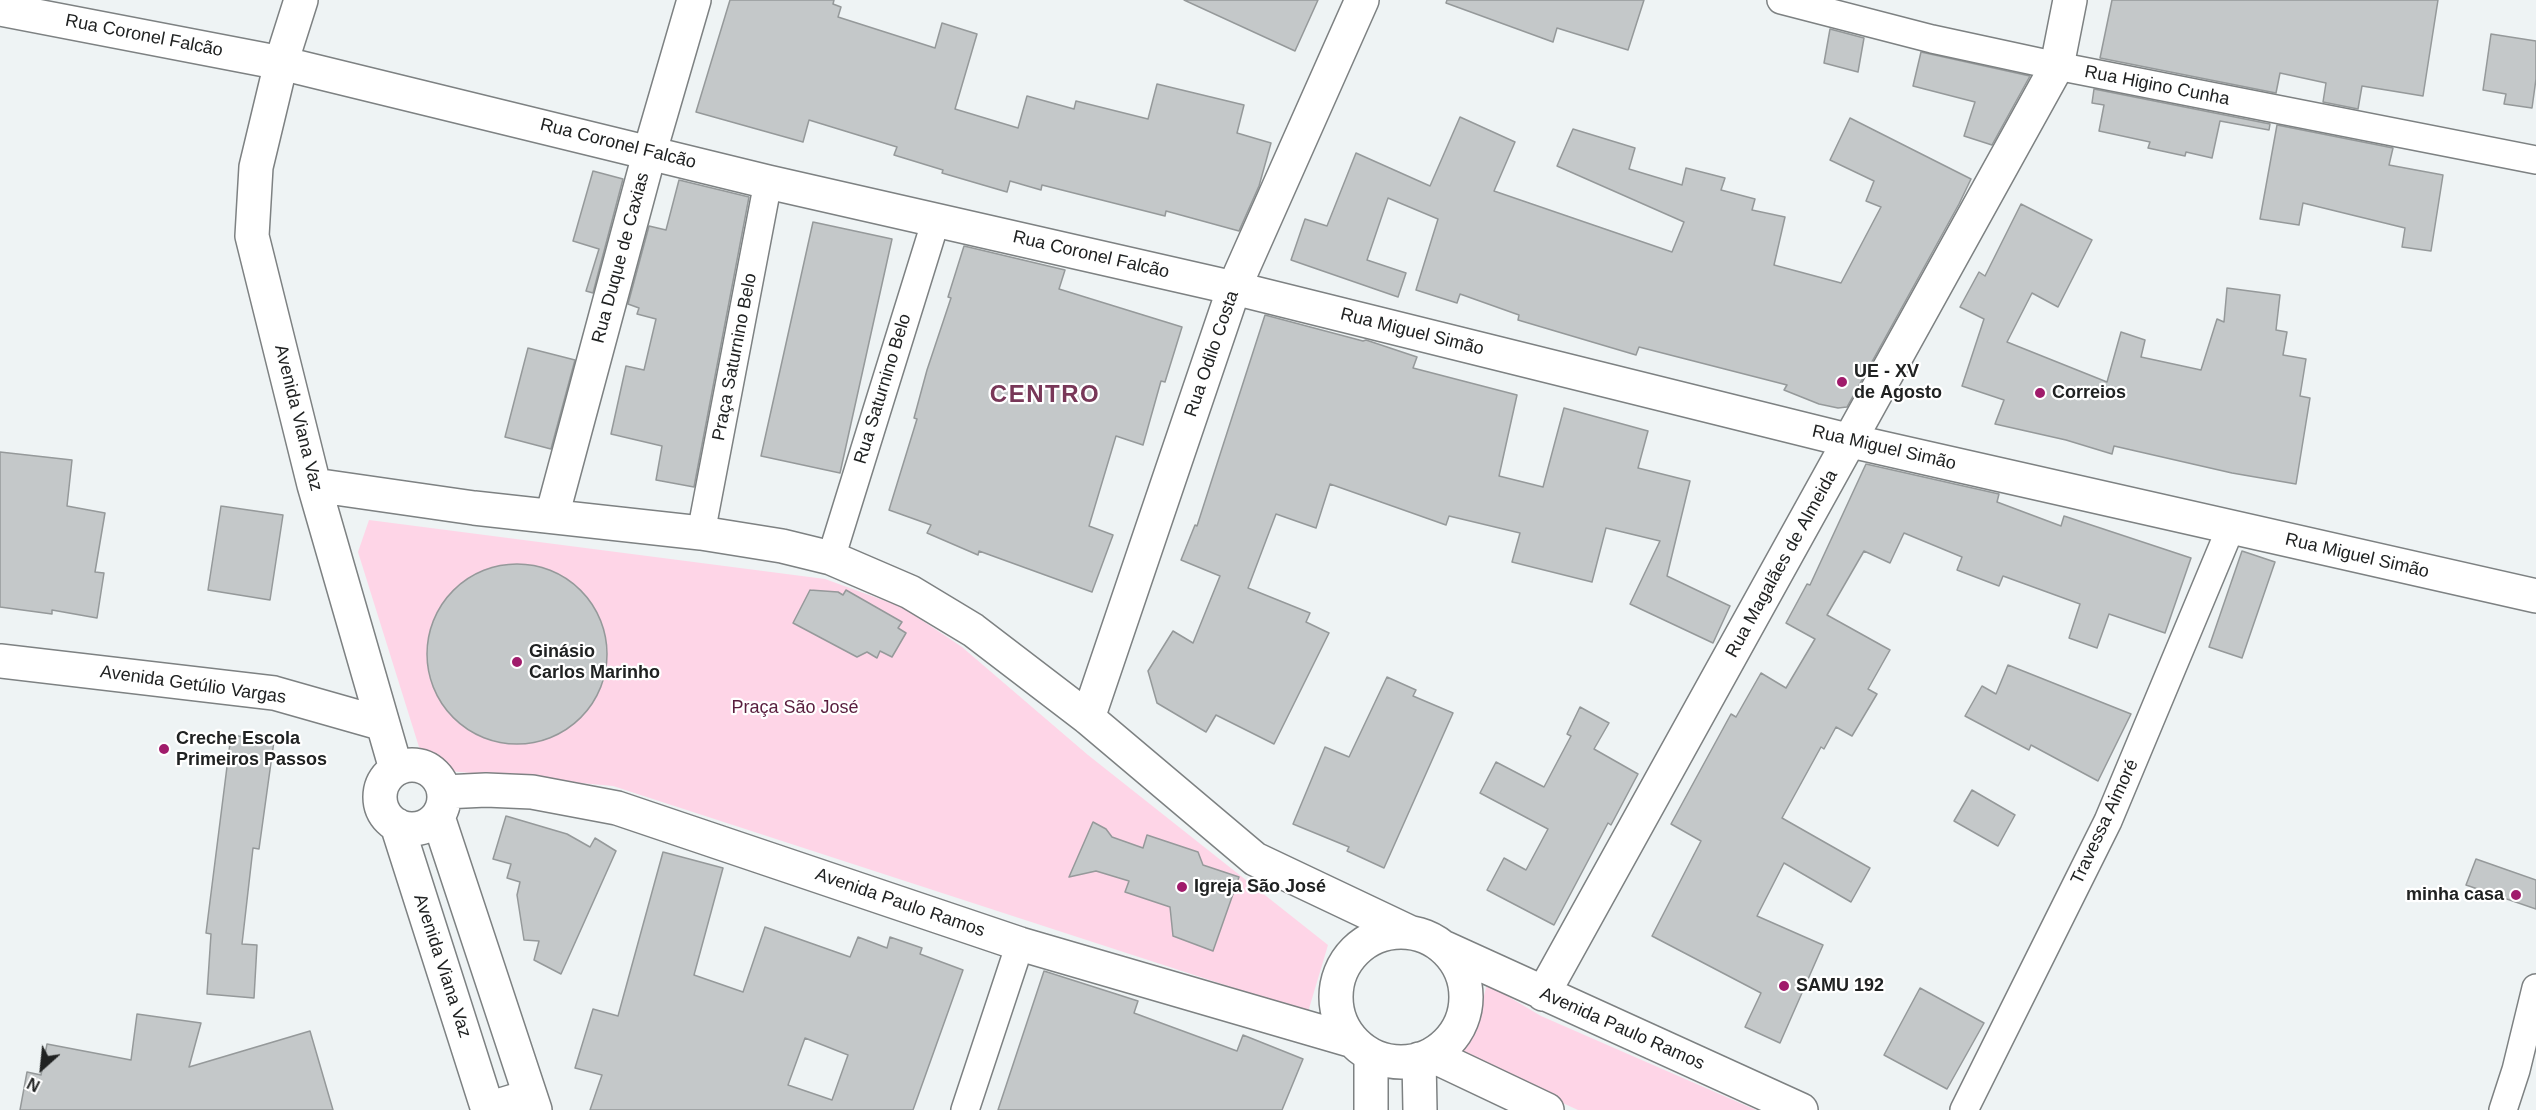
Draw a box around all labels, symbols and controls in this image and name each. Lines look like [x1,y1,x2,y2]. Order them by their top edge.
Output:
street label: Rua Coronel Falcão [63,10,225,62]
street label: Rua Higino Cunha [2083,61,2231,111]
street label: Rua Coronel Falcão [538,114,698,174]
street label: Rua Duque de Caxias [588,170,654,346]
street label: Rua Coronel Falcão [1011,226,1171,284]
street label: Praça Saturnino Belo [708,271,762,443]
street label: Rua Odilo Costa [1180,288,1244,420]
street label: Rua Miguel Simão [1338,304,1486,360]
street label: Rua Saturnino Belo [850,311,916,467]
street label: Avenida Viana Vaz [269,343,327,493]
place label: UE - XV de Agosto [1854,361,1942,404]
marker: UE - XV de Agosto [1835,375,1849,389]
district label: CENTRO [990,381,1100,409]
place label: Correios [2052,382,2126,404]
marker: Correios [2033,386,2047,400]
street label: Rua Miguel Simão [1810,421,1958,475]
street label: Rua Magalães de Almeida [1721,466,1843,662]
street label: Rua Miguel Simão [2283,529,2431,583]
place label: Ginásio Carlos Marinho [529,641,660,684]
marker: Ginásio Carlos Marinho [510,655,524,669]
street label: Avenida Getúlio Vargas [99,661,287,709]
park label: Praça São José [731,697,859,719]
place label: Creche Escola Primeiros Passos [176,728,327,771]
marker: Creche Escola Primeiros Passos [157,742,171,756]
street label: Travessa Aimoré [2067,756,2143,888]
street label: Avenida Paulo Ramos [812,864,988,942]
place label: Igreja São José [1194,876,1326,898]
marker: Igreja São José [1175,880,1189,894]
place label: minha casa [2406,884,2504,906]
marker: minha casa [2509,888,2523,902]
street label: Avenida Viana Vaz [409,891,475,1041]
place label: SAMU 192 [1796,975,1884,997]
marker: SAMU 192 [1777,979,1791,993]
street label: Avenida Paulo Ramos [1536,983,1708,1075]
north arrow [12,1038,72,1098]
text: N [25,1074,43,1095]

